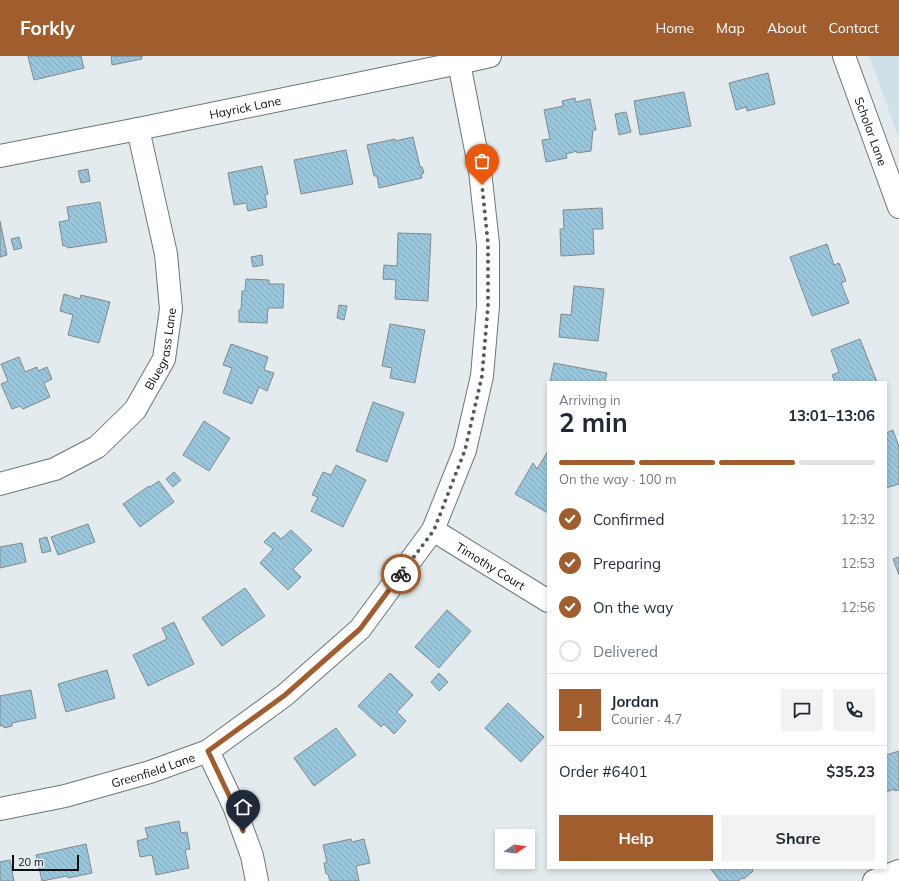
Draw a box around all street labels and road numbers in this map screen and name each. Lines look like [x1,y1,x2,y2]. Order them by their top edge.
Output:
street label: Hayrick Lane [208,92,282,122]
street label: Scholar Lane [852,95,891,168]
street label: Bluegrass Lane [141,307,179,392]
street label: Timothy Court [453,539,528,593]
street label: Greenfield Lane [109,749,197,790]

